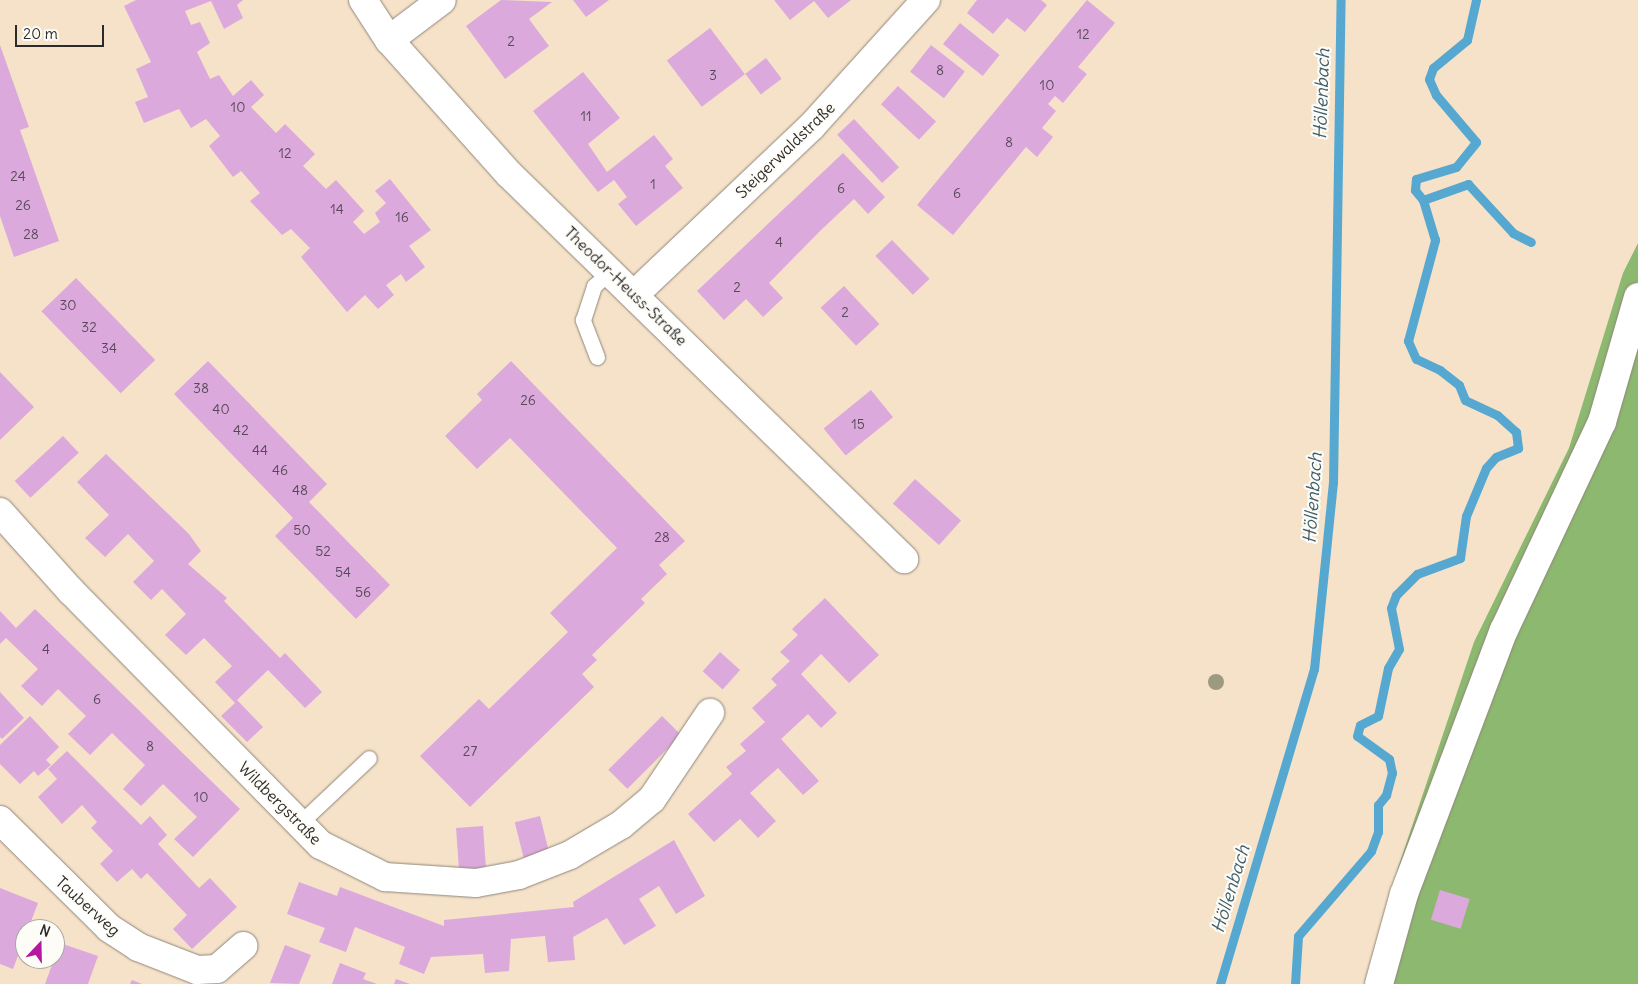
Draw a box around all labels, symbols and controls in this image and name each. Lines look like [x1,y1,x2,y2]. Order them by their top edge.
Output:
scale bar [18,15,106,47]
text: 20 m [23,24,58,43]
house number: 12 [1076,26,1090,42]
house number: 2 [507,33,515,49]
water label: Höllenbach [1310,48,1334,140]
house number: 8 [936,62,944,78]
house number: 3 [709,67,717,83]
house number: 10 [1040,77,1054,93]
street label: Steigerwaldstraße [731,98,839,202]
house number: 10 [231,99,245,115]
house number: 11 [580,108,592,124]
house number: 8 [1005,134,1013,150]
house number: 12 [278,145,292,161]
house number: 24 [10,168,26,184]
house number: 1 [650,176,656,192]
house number: 6 [837,180,845,196]
house number: 6 [953,185,961,201]
house number: 26 [15,197,31,213]
house number: 14 [330,201,344,217]
house number: 16 [395,209,409,225]
street label: Theodor-Heuss-Straße [561,222,691,350]
house number: 28 [23,226,39,242]
house number: 4 [775,234,783,250]
house number: 2 [733,279,741,295]
house number: 30 [59,297,77,313]
house number: 2 [841,304,849,320]
house number: 32 [81,319,97,335]
house number: 34 [101,340,117,356]
house number: 38 [193,380,209,396]
house number: 26 [520,392,536,408]
house number: 40 [212,401,230,417]
house number: 15 [851,416,865,432]
house number: 42 [233,422,249,438]
house number: 44 [252,442,268,458]
water label: Höllenbach [1299,452,1327,544]
house number: 46 [272,462,288,478]
house number: 48 [292,482,308,498]
house number: 50 [293,522,311,538]
house number: 28 [654,529,670,545]
house number: 52 [315,543,331,559]
house number: 54 [335,564,351,580]
house number: 56 [355,584,371,600]
house number: 4 [42,641,50,657]
house number: 6 [93,691,101,707]
house number: 8 [146,738,154,754]
house number: 27 [463,743,477,759]
street label: Wildbergstraße [235,758,325,848]
house number: 10 [194,789,208,805]
water label: Höllenbach [1207,842,1255,936]
street label: Tauberweg [52,872,124,940]
north arrow [15,919,65,969]
text: N [37,921,53,941]

